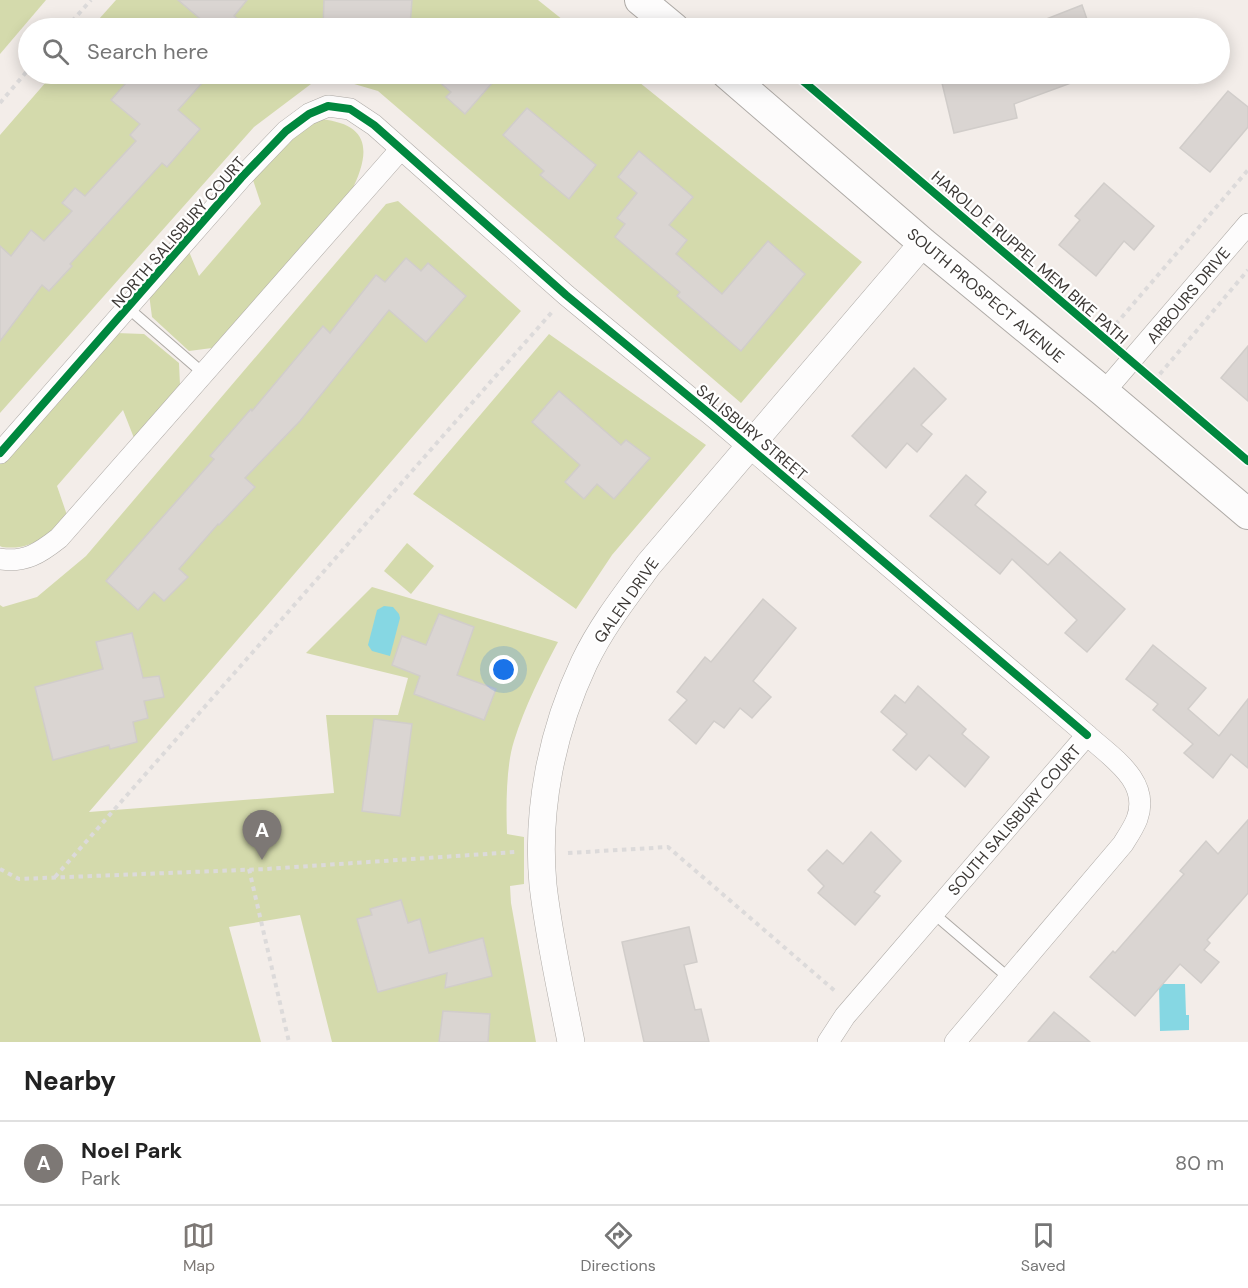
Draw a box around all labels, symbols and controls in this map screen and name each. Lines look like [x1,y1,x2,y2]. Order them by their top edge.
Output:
search box [18,18,1230,84]
icon: search [39,35,72,68]
text: Search here [87,37,208,66]
street label: NORTH SALISBURY COURT [107,152,250,312]
street label: HAROLD E RUPPEL MEM BIKE PATH [927,166,1132,349]
street label: SOUTH PROSPECT AVENUE [903,223,1069,367]
street label: ARBOURS DRIVE [1142,243,1235,348]
street label: SALISBURY STREET [692,380,812,485]
street label: GALEN DRIVE [589,553,664,647]
your location [489,655,518,684]
street label: SOUTH SALISBURY COURT [943,741,1086,900]
pin: A [242,810,282,860]
text: Nearby [24,1064,116,1098]
text: Noel Park [81,1136,182,1165]
text: A [36,1150,51,1176]
text: 80 m [1175,1150,1224,1176]
text: Park [81,1165,121,1191]
tab: Map [182,1219,215,1276]
tab: Directions [580,1219,656,1276]
tab: Saved [1021,1219,1066,1276]

